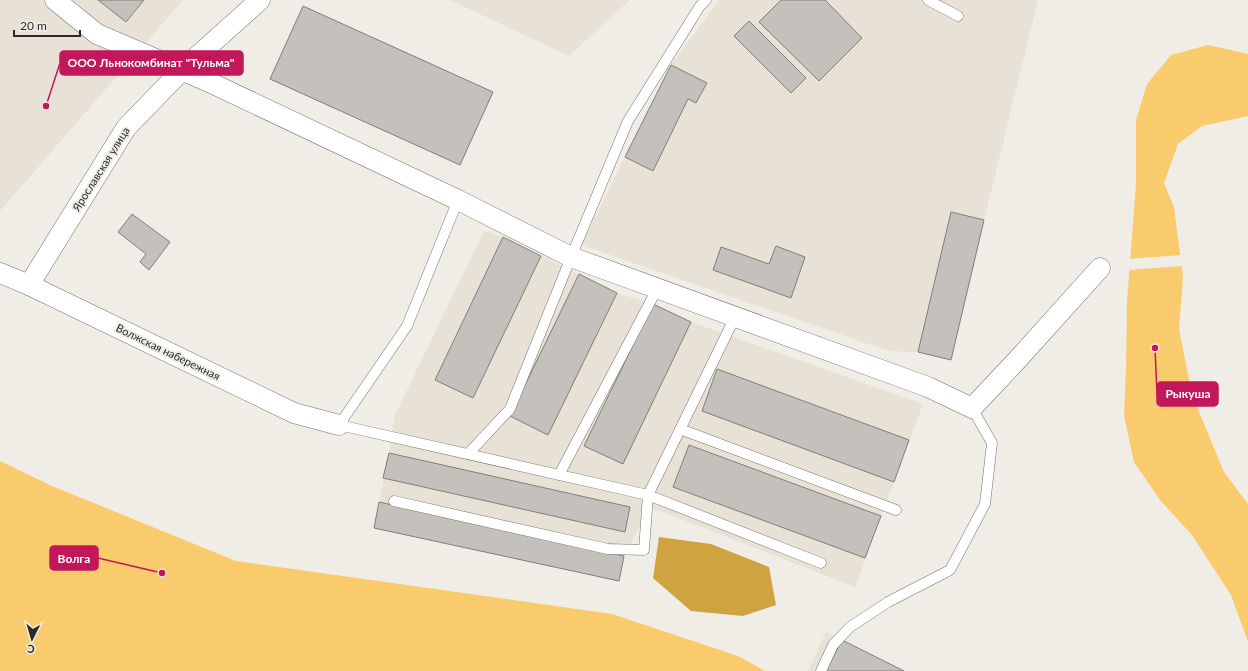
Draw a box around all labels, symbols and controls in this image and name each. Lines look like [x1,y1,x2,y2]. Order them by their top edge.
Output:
scale bar [14,12,80,38]
text: 20 m [20,18,47,33]
callout: ООО Льнокомбинат "Тульма" [60,51,243,75]
text: ООО Льнокомбинат "Тульма" [67,55,235,70]
street label: Ярославская улица [69,124,132,214]
street label: Волжская набережная [114,321,222,382]
callout: Рыкуша [1157,382,1218,406]
text: Рыкуша [1165,386,1211,401]
callout: Волга [50,546,98,570]
text: Волга [58,551,90,566]
north arrow [12,619,52,659]
text: С [26,643,35,656]

